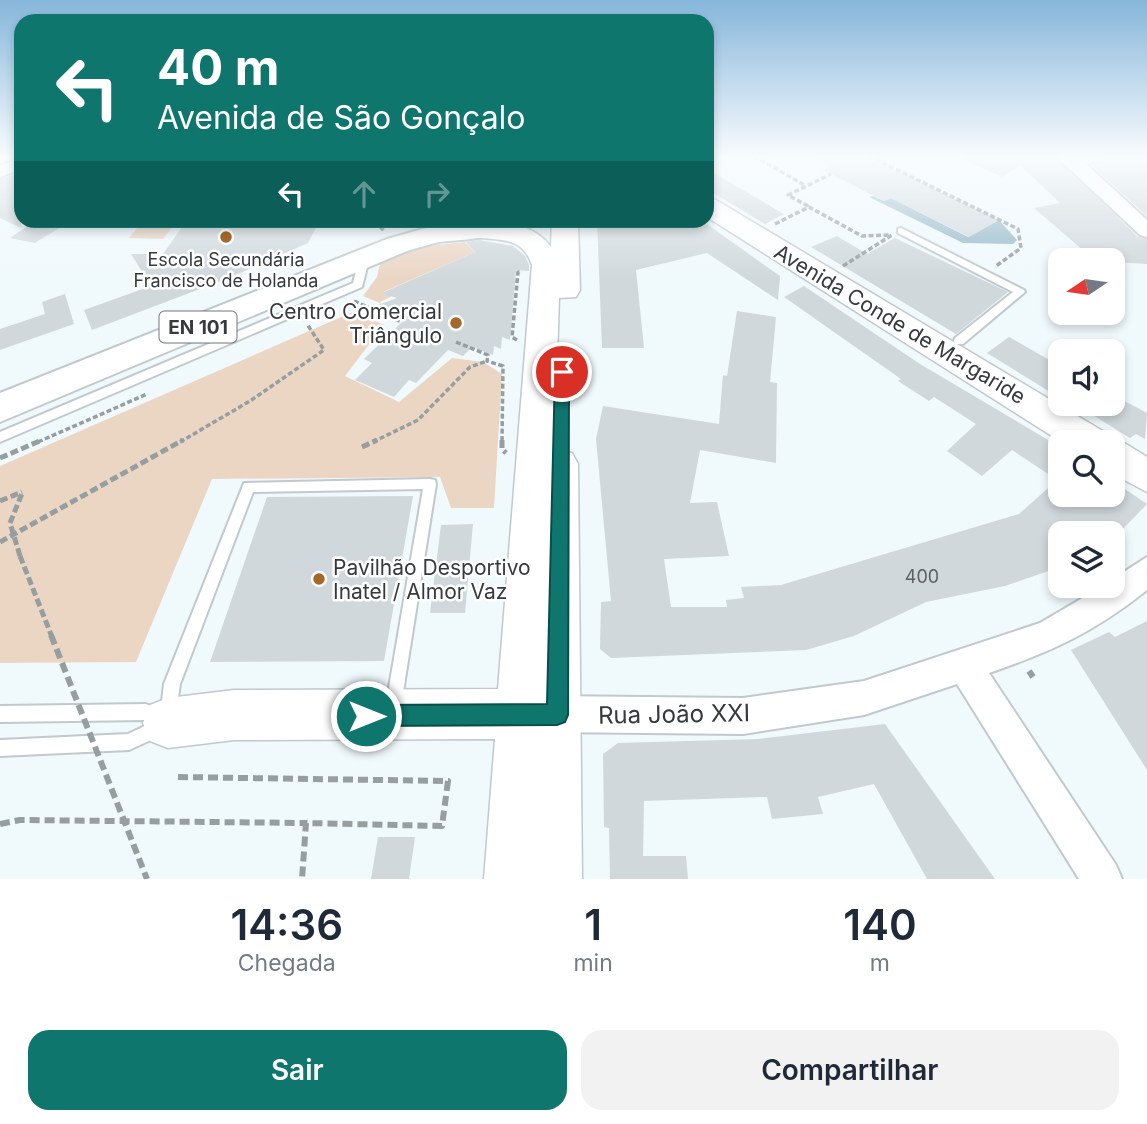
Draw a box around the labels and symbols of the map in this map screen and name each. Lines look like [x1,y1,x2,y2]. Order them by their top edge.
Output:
marker: Escola Secundária Francisco de Holanda [218,229,234,245]
street label: Avenida Conde de Margaride [770,239,1030,409]
north arrow [1048,248,1125,326]
place label: Escola Secundária Francisco de Holanda [134,249,318,291]
place label: Centro Comercial Triângulo [269,299,442,348]
road number: EN 101 [160,312,236,342]
marker: Centro Comercial Triângulo [448,315,464,331]
pin [532,342,592,402]
place label: Pavilhão Desportivo Inatel / Almor Vaz [333,555,531,604]
house number: 400 [905,566,939,587]
marker: Pavilhão Desportivo Inatel / Almor Vaz [311,571,327,587]
position arrow [329,679,403,753]
street label: Rua João XXI [598,698,750,730]

